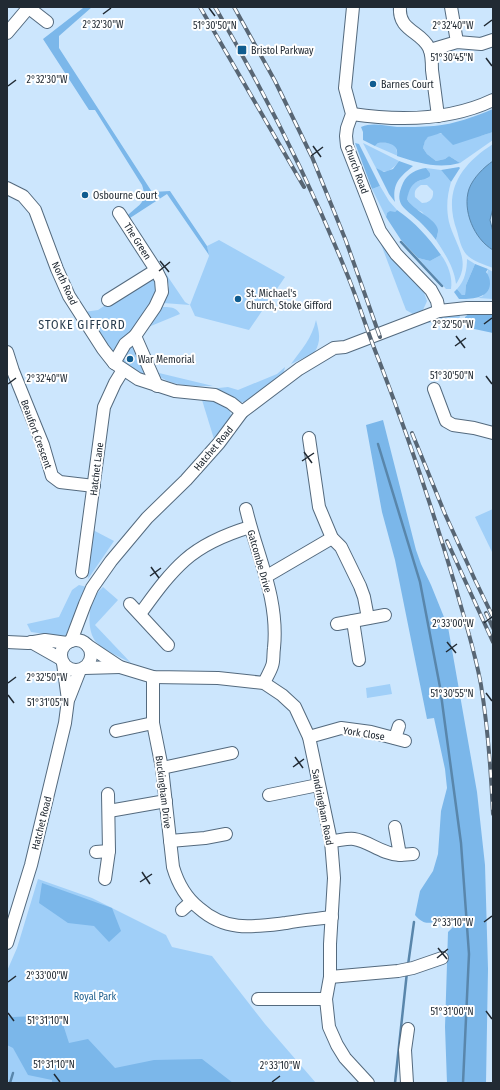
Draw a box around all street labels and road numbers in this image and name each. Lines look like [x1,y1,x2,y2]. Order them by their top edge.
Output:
street label: Church Road [342,143,370,196]
street label: The Green [121,221,153,262]
street label: North Road [49,260,79,307]
street label: Beaufort Crescent [18,398,54,471]
street label: Hatchet Road [192,424,236,474]
street label: Hatchet Lane [88,442,106,496]
street label: Gatcombe Drive [244,529,274,594]
street label: York Close [342,725,386,743]
street label: Buckingham Drive [153,755,173,829]
street label: Sandringham Road [309,768,335,846]
street label: Hatchet Road [30,795,54,851]

